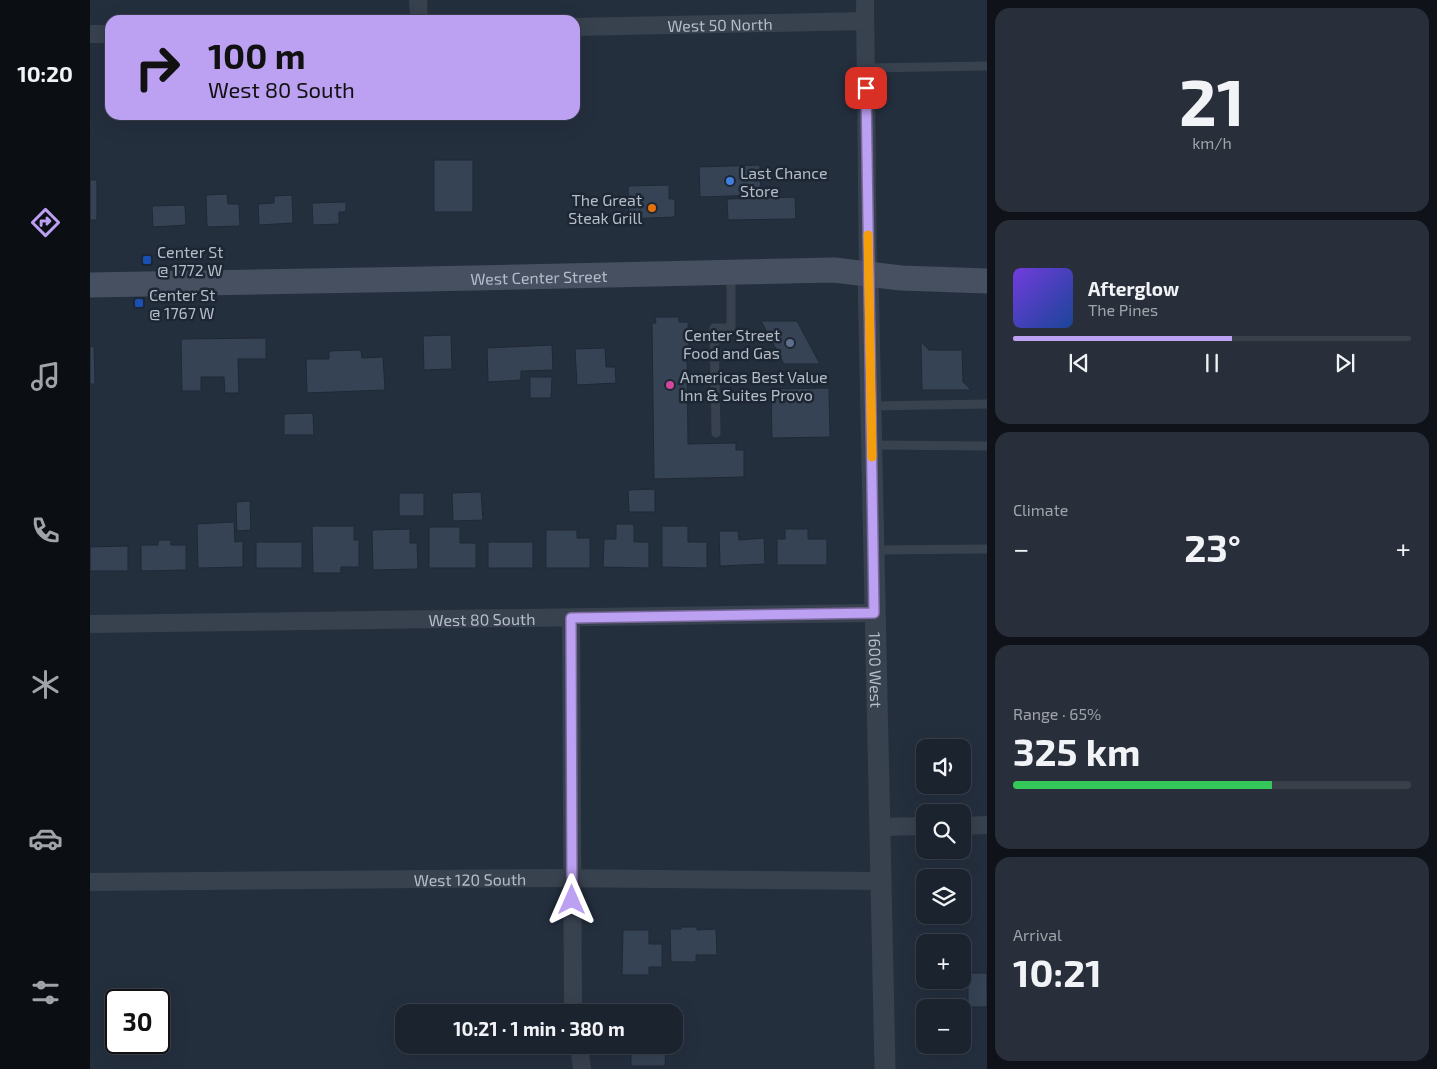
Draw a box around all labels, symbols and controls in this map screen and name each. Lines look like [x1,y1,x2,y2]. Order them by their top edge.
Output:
street label: West 50 North [667,13,773,35]
text: 100 m [208,34,306,76]
icon: right [125,35,190,100]
text: 10:20 [17,60,73,86]
text: 21 [1179,61,1245,139]
pin [845,67,887,109]
icon: arrive [852,74,880,102]
text: West 80 South [208,76,355,102]
text: km/h [1192,133,1232,152]
place label: Last Chance Store [740,163,828,200]
marker: Last Chance Store [724,175,736,187]
place label: The Great Steak Grill [568,190,642,227]
marker: The Great Steak Grill [646,202,658,214]
icon: directions [28,205,63,240]
place label: Center St @ 1772 W [157,242,223,279]
marker: Center St @ 1772 W [141,254,153,266]
street label: West Center Street [470,265,608,288]
text: Afterglow [1088,277,1179,300]
place label: Center St @ 1767 W [149,285,215,322]
marker: Center St @ 1767 W [133,297,145,309]
text: The Pines [1088,300,1158,319]
place label: Center Street Food and Gas [683,325,780,362]
marker: Center Street Food and Gas [784,337,796,349]
icon: previous [1065,349,1093,377]
icon: pause [1198,349,1226,377]
icon: next [1331,349,1359,377]
icon: music [28,359,63,394]
place label: Americas Best Value Inn & Suites Provo [680,367,828,404]
marker: Americas Best Value Inn & Suites Provo [664,379,676,391]
text: Climate [1013,500,1068,519]
icon: phone [28,513,63,548]
text: 23° [1184,524,1241,570]
text: − [1013,531,1029,565]
text: + [1396,531,1411,565]
street label: West 80 South [428,608,536,629]
street label: 1600 West [866,632,887,708]
icon: climate [28,667,63,702]
text: Range · 65% [1013,704,1101,723]
text: 325 km [1013,728,1141,774]
map controls [916,739,971,1054]
button: sound [916,739,971,794]
button: search [916,804,971,859]
icon: car [28,821,63,856]
street label: West 120 South [414,869,526,889]
button: layers [916,869,971,924]
position arrow [545,873,597,925]
text: Arrival [1013,925,1062,944]
button: + [916,934,971,989]
text: 10:21 [1013,949,1102,995]
icon: filters [28,975,63,1010]
speed limit sign: 30 [105,989,170,1054]
button: − [916,999,971,1054]
text: 10:21 · 1 min · 380 m [453,1017,625,1040]

